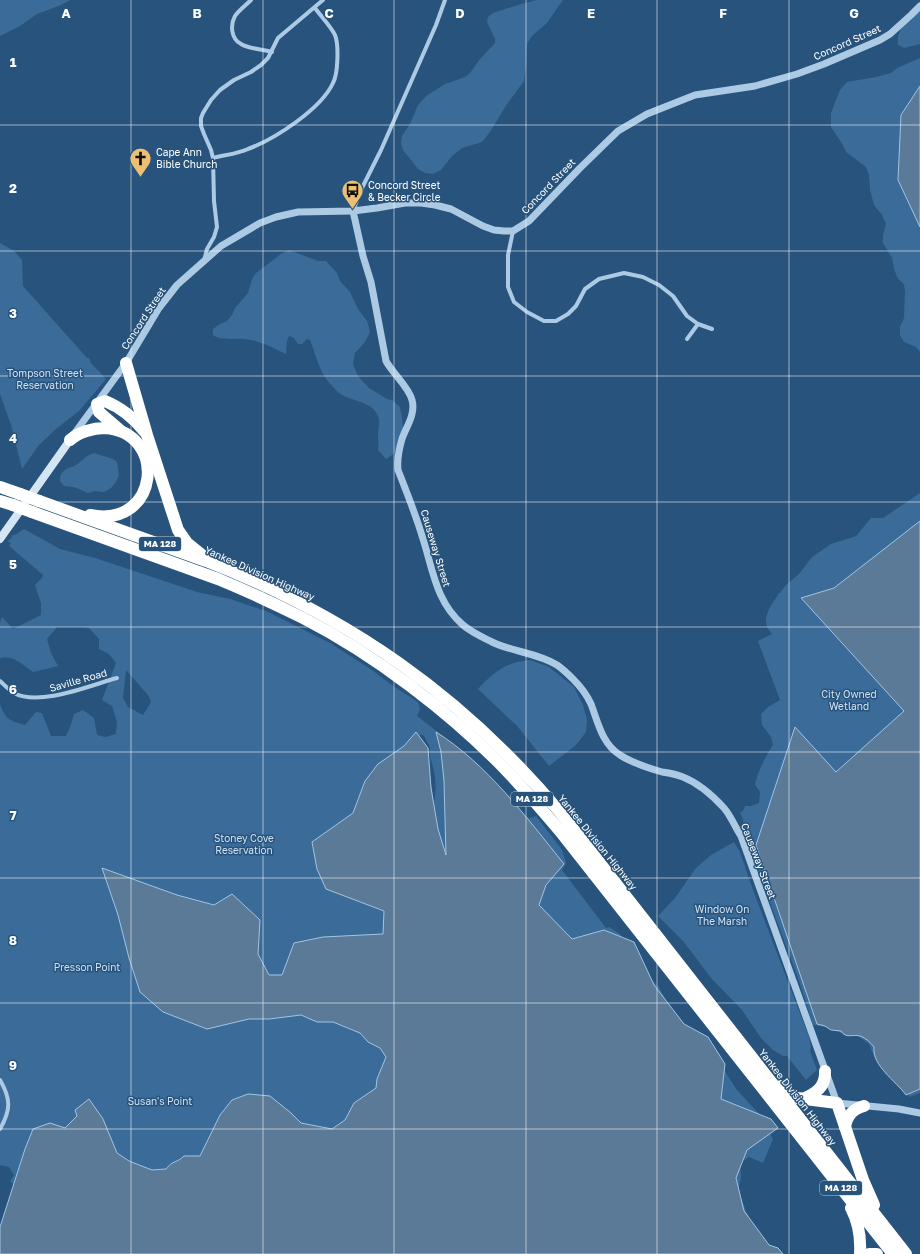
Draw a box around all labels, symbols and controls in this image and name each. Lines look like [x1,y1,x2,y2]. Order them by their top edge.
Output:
text: A [61,5,71,21]
text: B [192,5,202,21]
text: C [324,5,334,21]
text: D [455,5,465,21]
text: E [587,5,595,21]
text: F [719,5,727,21]
text: G [849,5,859,21]
street label: Concord Street [811,22,883,62]
text: 1 [10,54,17,70]
church icon: Cape Ann Bible Church [128,145,154,178]
place label: Cape Ann Bible Church [156,146,217,170]
street label: Concord Street [519,156,577,216]
bus stop icon: Concord Street & Becker Circle [340,178,366,211]
place label: Concord Street & Becker Circle [368,179,441,203]
text: 2 [9,180,17,196]
street label: Concord Street [118,284,168,352]
text: 3 [9,305,17,321]
park label: Tompson Street Reservation [7,367,83,391]
text: 4 [9,430,17,446]
street label: Causeway Street [418,508,454,588]
road number: MA 128 [139,537,181,551]
street label: Yankee Division Highway [203,543,317,603]
text: 5 [9,556,17,572]
street label: Saville Road [48,666,108,694]
text: 6 [9,681,17,697]
park label: City Owned Wetland [821,688,877,712]
road number: MA 128 [511,792,553,806]
street label: Yankee Division Highway [556,792,640,892]
text: 7 [9,807,17,823]
street label: Causeway Street [739,821,779,901]
park label: Stoney Cove Reservation [214,832,274,856]
park label: Window On The Marsh [695,903,749,927]
text: 8 [9,932,17,948]
park label: Presson Point [54,961,120,973]
street label: Yankee Division Highway [757,1046,840,1148]
text: 9 [9,1057,17,1073]
park label: Susan's Point [128,1095,192,1107]
road number: MA 128 [820,1181,862,1195]

